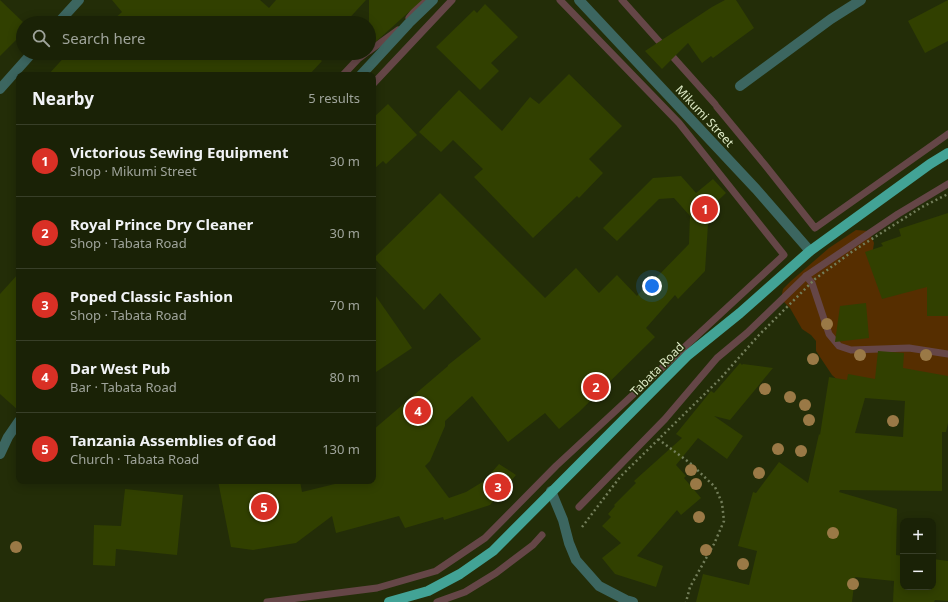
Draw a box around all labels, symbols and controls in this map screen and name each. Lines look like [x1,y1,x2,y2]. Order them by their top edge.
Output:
search box [16,16,376,60]
icon: search [30,27,52,49]
text: Search here [62,28,145,48]
street label: Mikumi Street [672,81,739,151]
text: Nearby [32,87,94,110]
text: 5 results [308,89,360,107]
text: Victorious Sewing Equipment [70,142,288,162]
text: 1 [41,152,49,170]
text: 30 m [330,152,360,170]
text: Shop · Mikumi Street [70,162,197,180]
pin: 1 [692,194,718,224]
text: Royal Prince Dry Cleaner [70,214,253,234]
text: 2 [41,224,49,242]
text: 30 m [330,224,360,242]
text: Shop · Tabata Road [70,234,187,252]
your location [642,276,662,296]
text: Poped Classic Fashion [70,286,233,306]
text: 3 [41,296,49,314]
text: 70 m [330,296,360,314]
text: Shop · Tabata Road [70,306,187,324]
street label: Tabata Road [626,338,688,400]
text: Dar West Pub [70,358,170,378]
text: 4 [41,368,49,386]
text: 80 m [330,368,360,386]
pin: 2 [583,372,609,402]
text: Bar · Tabata Road [70,378,177,396]
pin: 4 [405,396,431,426]
text: Tanzania Assemblies of God [70,430,276,450]
text: 5 [41,440,49,458]
text: 130 m [322,440,360,458]
text: Church · Tabata Road [70,450,199,468]
pin: 3 [485,472,511,502]
pin: 5 [251,492,277,522]
map controls [900,518,936,590]
button: + [900,518,936,554]
button: − [900,554,936,590]

